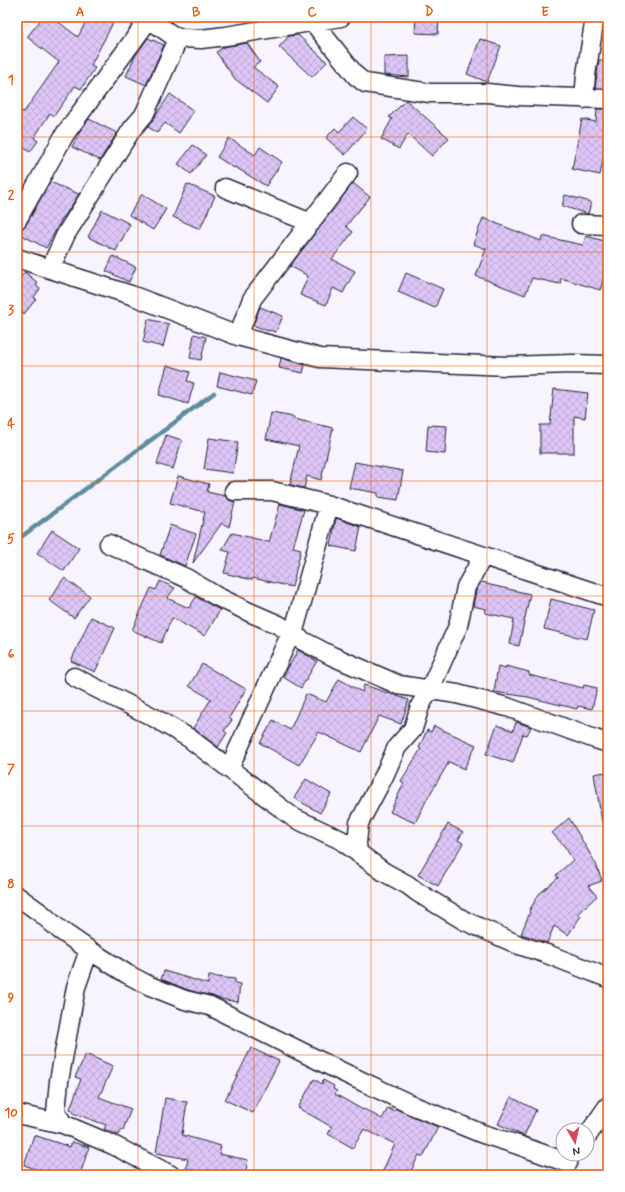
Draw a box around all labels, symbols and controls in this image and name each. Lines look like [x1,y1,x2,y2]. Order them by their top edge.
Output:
text: A [76,4,84,21]
text: B [192,4,201,21]
text: C [307,4,317,21]
text: D [425,4,434,21]
text: E [541,4,549,21]
text: 1 [8,72,14,89]
text: 2 [8,187,15,204]
text: 3 [8,302,14,319]
text: 4 [7,416,15,433]
text: 5 [7,531,15,548]
text: 6 [8,646,15,663]
text: 7 [7,761,15,778]
text: 8 [7,876,15,893]
text: 9 [8,990,15,1007]
text: 10 [4,1105,18,1122]
north arrow [555,1122,595,1162]
text: N [572,1143,581,1158]

